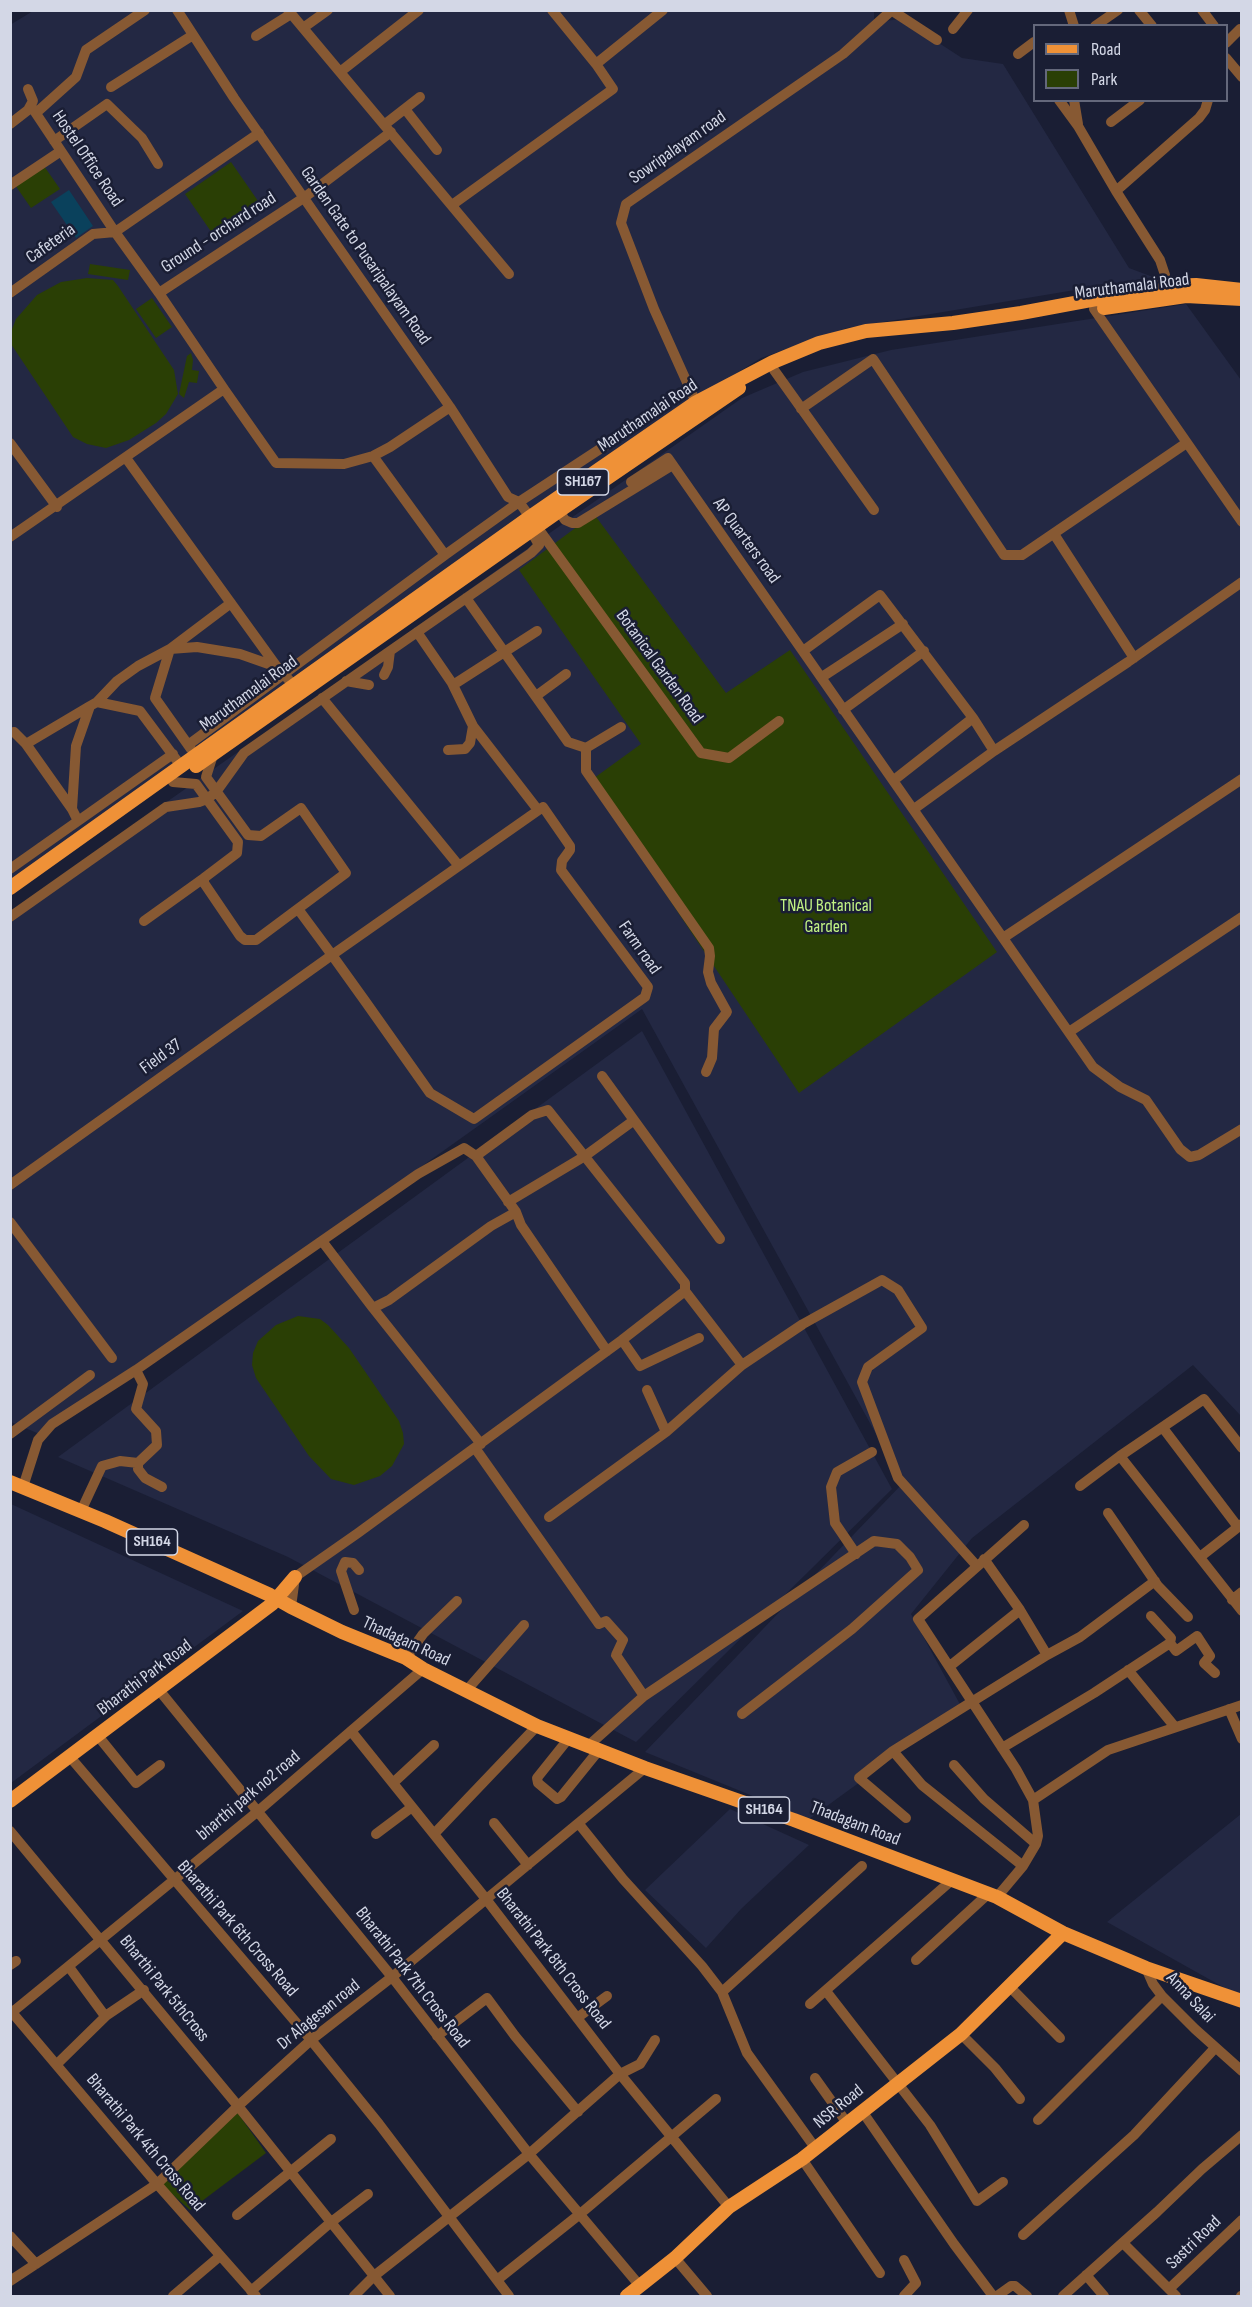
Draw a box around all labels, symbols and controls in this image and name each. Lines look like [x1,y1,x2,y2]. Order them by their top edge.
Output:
legend [1033,24,1228,102]
text: Road [1091,39,1121,60]
text: Park [1091,69,1117,90]
street label: Hostel Office Road [47,107,127,211]
street label: Sowripalayam road [626,107,730,189]
street label: Garden Gate to Pusaripalayam Road [295,163,435,349]
street label: Ground - orchard road [157,188,281,278]
street label: Cafeteria [22,219,80,269]
street label: Maruthamalai Road [1073,269,1191,305]
street label: Maruthamalai Road [594,375,702,457]
road number: SH167 [558,469,608,495]
street label: AP Quarters road [708,494,784,588]
street label: Botanical Garden Road [611,606,707,728]
street label: Maruthamalai Road [196,651,302,737]
park label: TNAU Botanical Garden [780,895,872,938]
street label: Farm road [613,917,665,979]
street label: Field 37 [136,1035,186,1079]
road number: SH164 [126,1529,178,1555]
street label: Thadagam Road [359,1612,453,1672]
street label: Bharathi Park Road [93,1635,197,1721]
street label: bharthi park no2 road [193,1746,305,1846]
road number: SH164 [738,1797,789,1823]
street label: Thadagam Road [807,1797,903,1851]
street label: Bharathi Park 6th Cross Road [172,1856,302,2002]
street label: Bharathi Park 8th Cross Road [491,1884,615,2034]
street label: Bharathi Park 7th Cross Road [350,1903,474,2053]
street label: Bharthi Park 5thCross [114,1931,214,2047]
street label: Anna Salai [1161,1968,1219,2028]
street label: Dr Alagesan road [273,1975,365,2055]
street label: Bharathi Park 4th Cross Road [81,2070,209,2216]
street label: NSR Road [810,2080,868,2134]
street label: Sastri Road [1162,2212,1226,2274]

